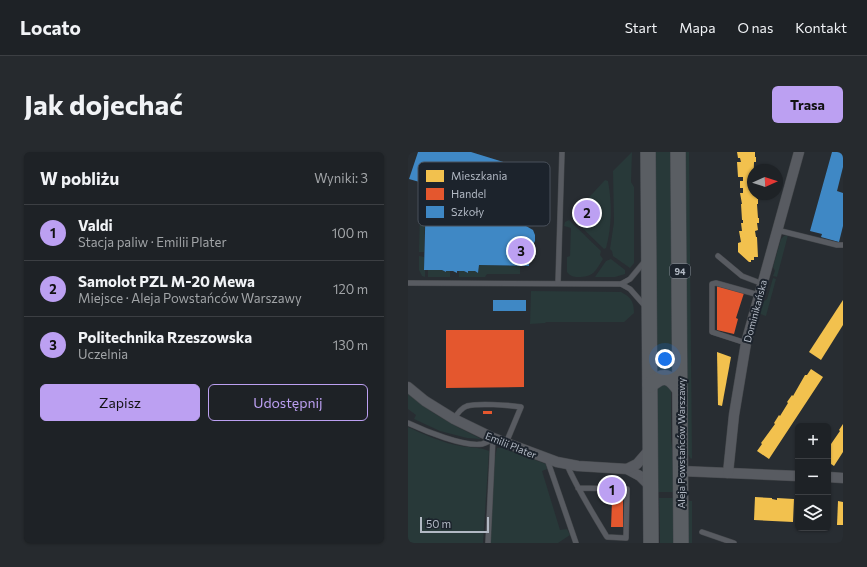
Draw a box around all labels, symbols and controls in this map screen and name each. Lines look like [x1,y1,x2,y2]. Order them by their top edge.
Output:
text: Locato [20,16,81,39]
text: Start [625,19,657,36]
text: Mapa [679,19,715,36]
text: O nas [737,19,773,36]
text: Kontakt [795,19,847,36]
button: Trasa [772,86,843,123]
text: Jak dojechać [24,87,183,121]
legend [418,162,550,226]
north arrow [747,164,783,200]
text: W pobliżu [40,168,119,189]
text: Mieszkania [451,169,507,182]
text: Wyniki: 3 [314,170,368,186]
text: Handel [451,187,486,200]
pin: 2 [574,198,600,228]
text: Szkoły [451,205,485,218]
text: Valdi [78,216,113,234]
text: 1 [50,225,56,241]
text: 100 m [332,225,368,241]
text: Stacja paliw · Emilii Plater [78,234,227,250]
pin: 3 [508,236,534,266]
road number: 94 [670,264,690,278]
text: Samolot PZL M-20 Mewa [78,272,255,290]
street label: Dominikańska [741,278,769,344]
text: 2 [49,281,57,297]
text: 120 m [333,281,368,297]
text: Miejsce · Aleja Powstańców Warszawy [78,290,302,306]
text: Politechnika Rzeszowska [78,328,252,346]
text: 3 [49,337,57,353]
text: 130 m [333,337,368,353]
text: Uczelnia [78,346,128,362]
your location [655,349,675,369]
street label: Aleja Powstańców Warszawy [675,377,687,509]
button: Zapisz [40,384,200,421]
button: Udostępnij [208,384,368,421]
map controls [795,423,831,531]
button: + [795,423,831,459]
street label: Emilii Plater [484,429,538,461]
button: − [795,459,831,495]
pin: 1 [599,475,625,505]
button: layers [795,495,831,531]
scale bar [420,515,489,534]
text: 50 m [426,517,451,530]

